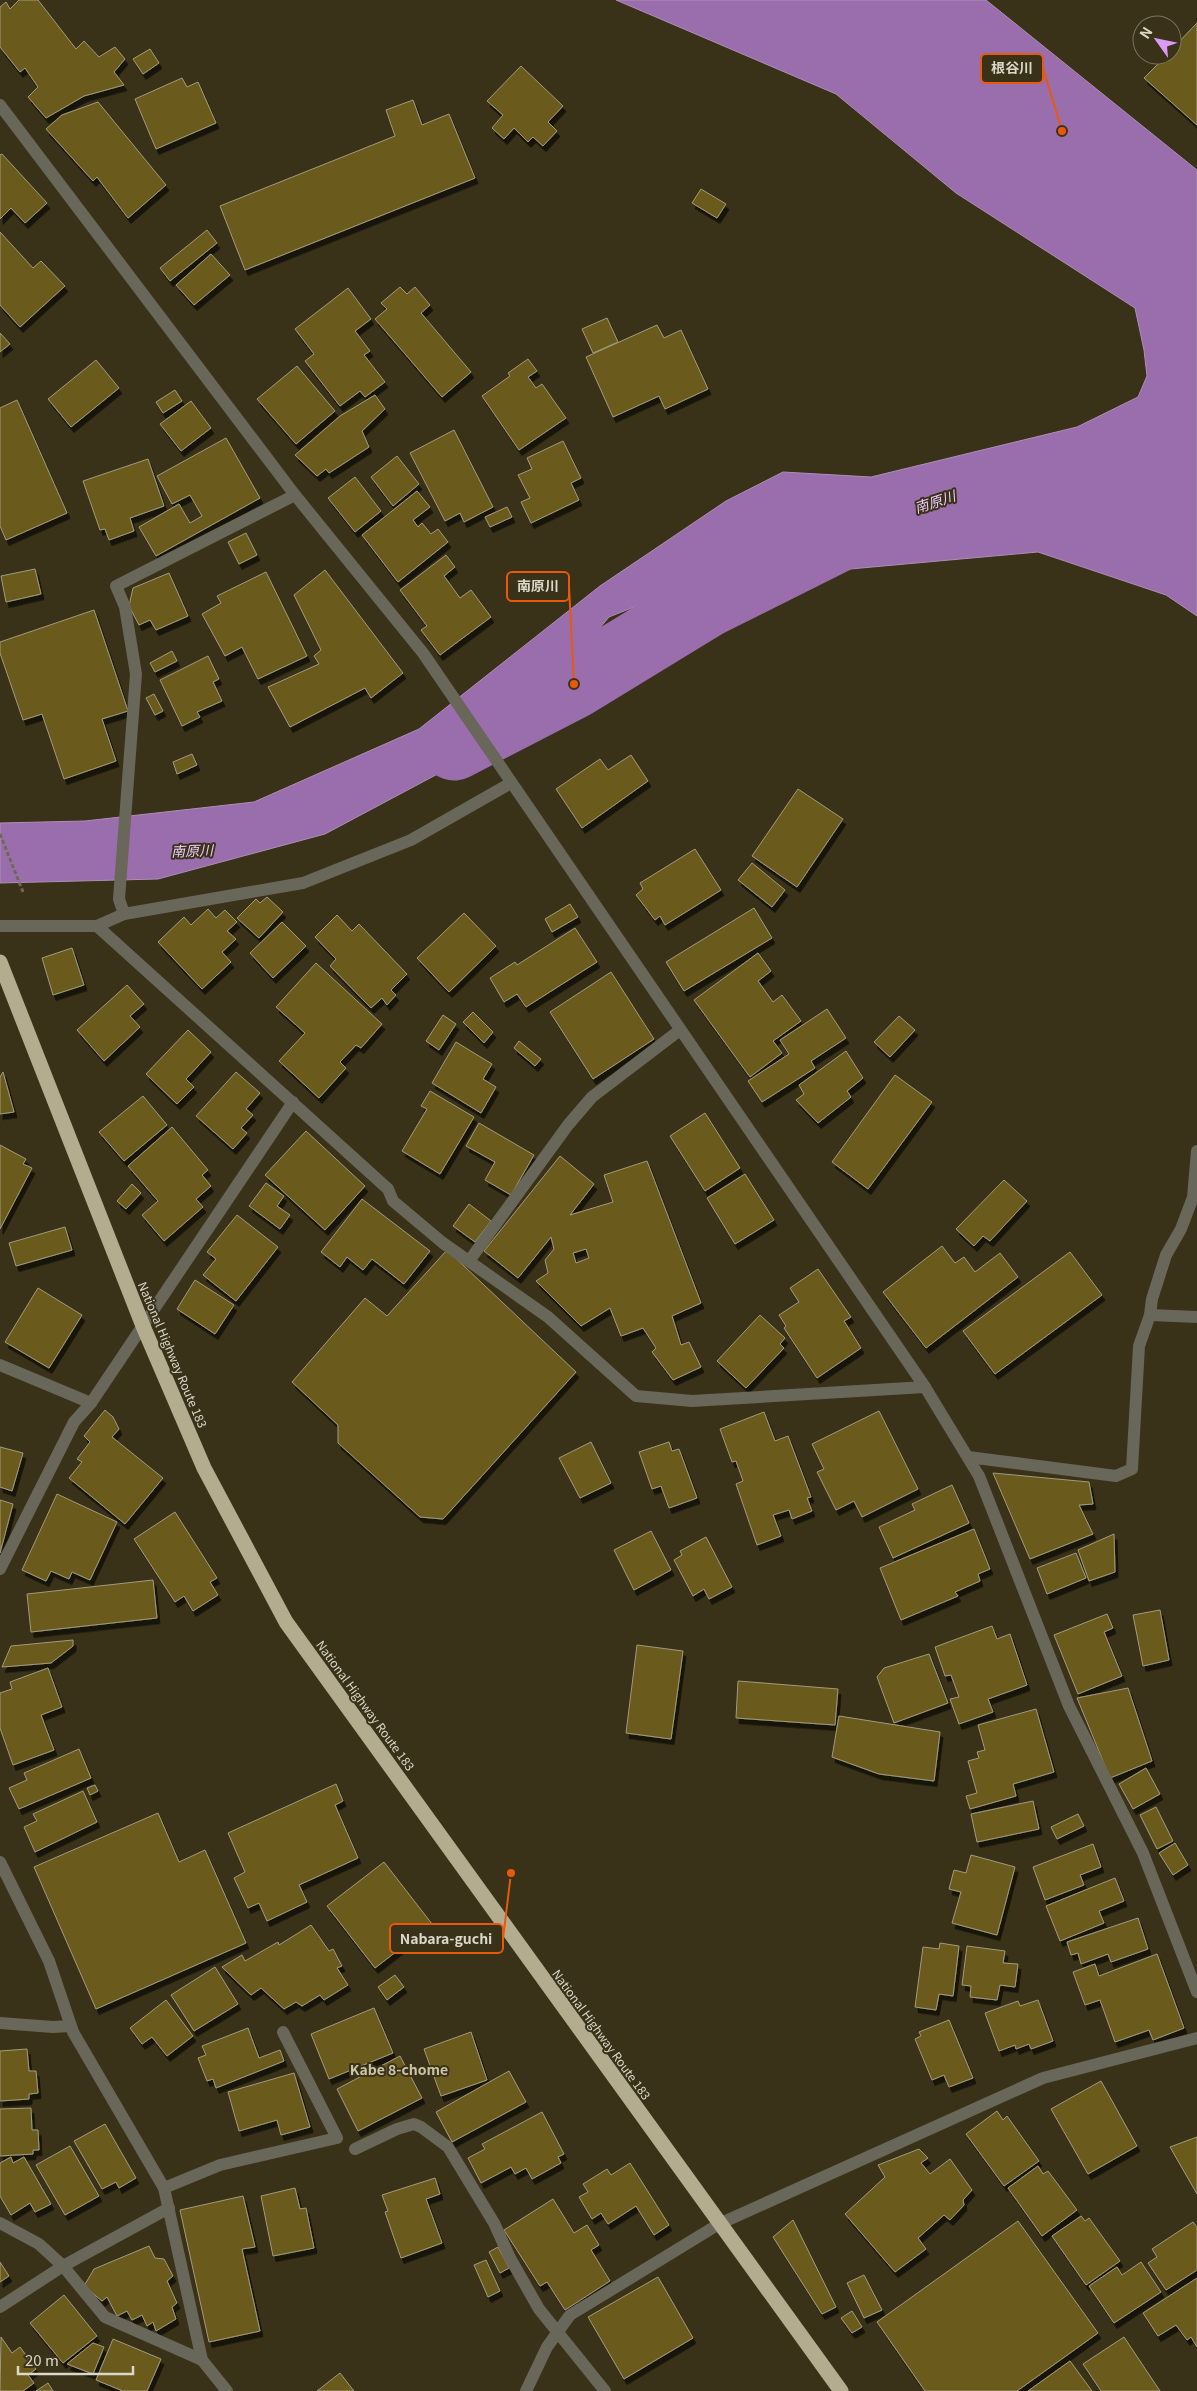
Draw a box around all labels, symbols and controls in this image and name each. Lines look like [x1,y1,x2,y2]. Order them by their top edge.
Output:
north arrow [1132,15,1182,65]
text: N [1134,23,1157,42]
callout: 根谷川 [981,54,1043,83]
text: 根谷川 [991,57,1033,77]
water label: 南原川 [912,484,960,517]
callout: 南原川 [507,572,569,601]
text: 南原川 [517,575,559,595]
water label: 南原川 [171,839,215,861]
street label: National Highway Route 183 [135,1279,212,1430]
street label: National Highway Route 183 [313,1636,419,1774]
callout: Nabara-guchi [390,1924,503,1953]
text: Nabara-guchi [400,1928,492,1948]
street label: National Highway Route 183 [549,1965,655,2103]
district label: Kabe 8-chome [350,2059,448,2079]
scale bar [18,2344,132,2376]
text: 20 m [25,2349,59,2370]

